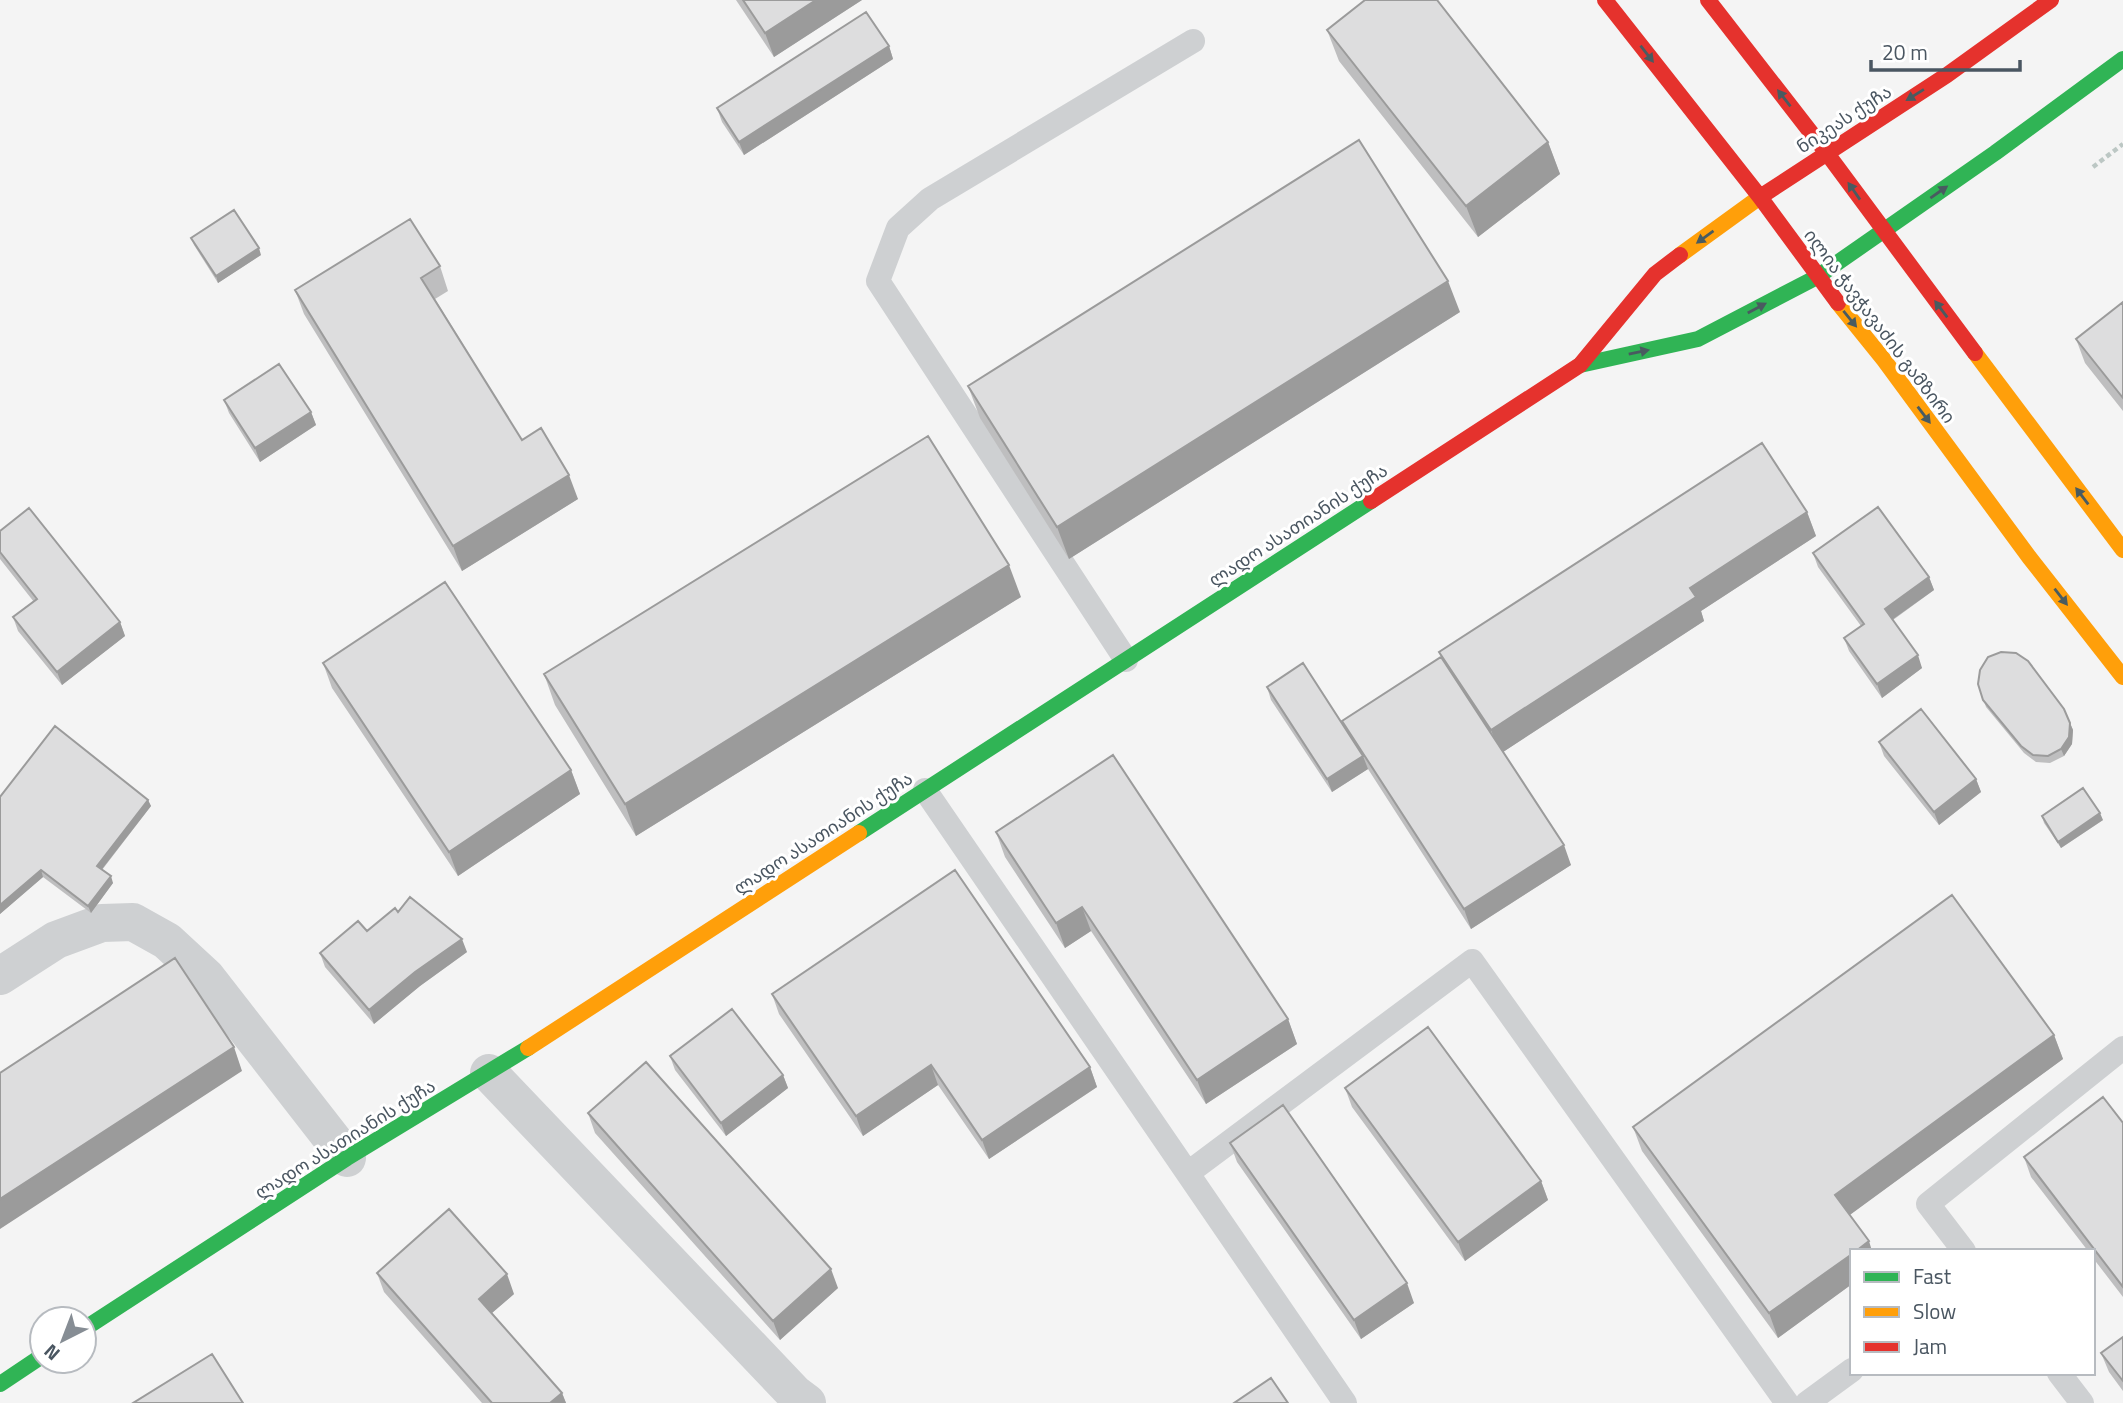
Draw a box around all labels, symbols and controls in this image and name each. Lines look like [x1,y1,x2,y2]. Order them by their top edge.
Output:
scale bar [1871,28,2020,72]
text: 20 m [1882,36,1928,68]
one-way arrow [1639,45,1654,63]
street label: ნიკეას ქუჩა [1791,78,1897,160]
one-way arrow [1777,89,1792,107]
one-way arrow [1906,89,1925,102]
one-way arrow [1847,182,1861,200]
one-way arrow [1929,186,1948,199]
street label: ილია ჭავჭავაძის გამზირი [1798,223,1962,429]
one-way arrow [1696,230,1714,244]
one-way arrow [1934,299,1948,318]
one-way arrow [1748,302,1767,314]
one-way arrow [1842,310,1857,327]
one-way arrow [1628,347,1650,358]
one-way arrow [1917,406,1931,425]
street label: ლადო ასათიანის ქუჩა [1203,457,1393,593]
one-way arrow [2075,487,2089,505]
one-way arrow [2053,588,2068,606]
street label: ლადო ასათიანის ქუჩა [728,765,918,901]
street label: ლადო ასათიანის ქუჩა [249,1072,441,1206]
legend [1850,1249,2095,1375]
text: Fast [1913,1260,1952,1292]
text: Slow [1913,1295,1956,1327]
north arrow [28,1305,98,1375]
text: Jam [1913,1330,1947,1362]
text: N [37,1338,66,1368]

